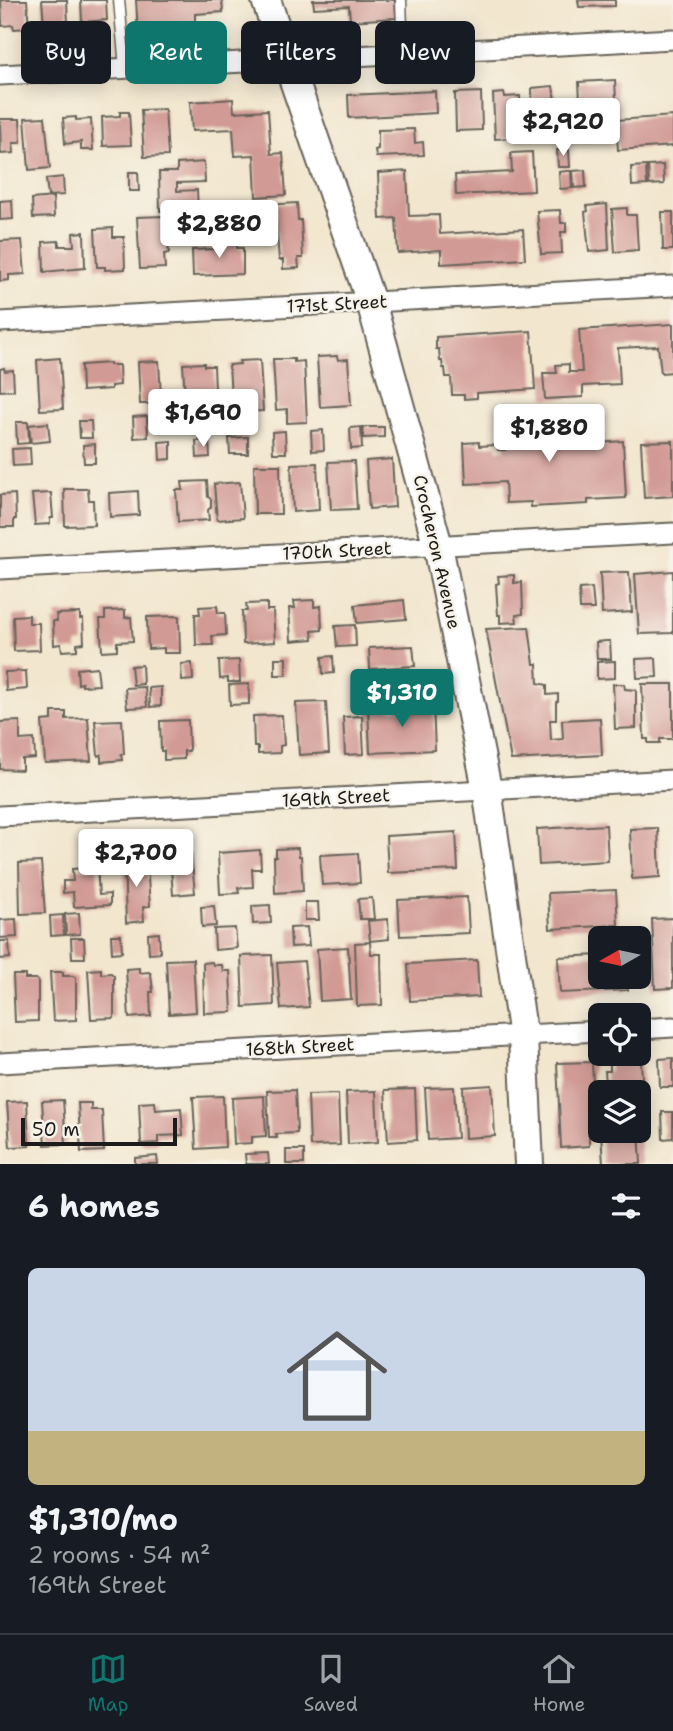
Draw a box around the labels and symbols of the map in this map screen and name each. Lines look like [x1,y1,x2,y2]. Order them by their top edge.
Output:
pin: $2,920 [506,99,620,158]
pin: $2,880 [162,201,276,260]
street label: 171st Street [286,289,388,319]
pin: $1,690 [146,390,260,449]
pin: $1,880 [492,405,606,464]
street label: Crocheron Avenue [408,473,466,631]
street label: 170th Street [282,536,392,566]
pin: $1,310 [345,670,459,729]
street label: 169th Street [281,783,391,813]
pin: $2,700 [79,830,193,889]
north arrow [588,926,651,989]
street label: 168th Street [245,1032,355,1062]
scale bar [21,1115,177,1147]

